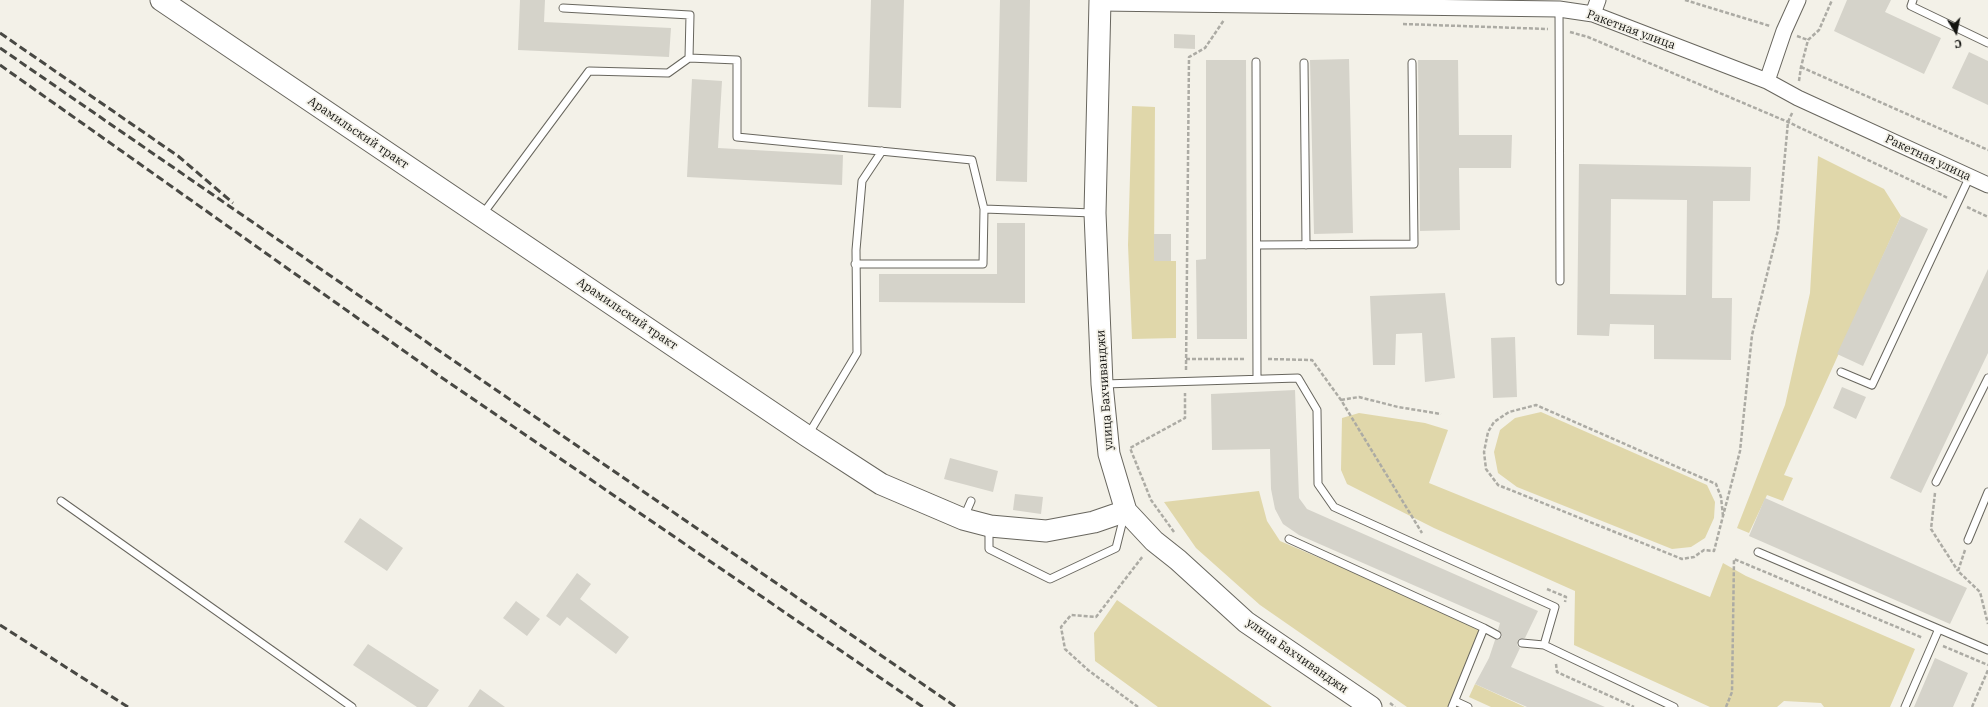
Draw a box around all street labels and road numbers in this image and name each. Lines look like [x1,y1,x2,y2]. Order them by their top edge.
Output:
street label: Ракетная улица [1585,7,1677,53]
street label: Арамильский тракт [305,94,411,172]
street label: Ракетная улица [1883,132,1973,184]
street label: Арамильский тракт [574,275,680,353]
street label: улица Бахчиванджи [1094,329,1116,451]
street label: улица Бахчиванджи [1243,615,1351,697]

